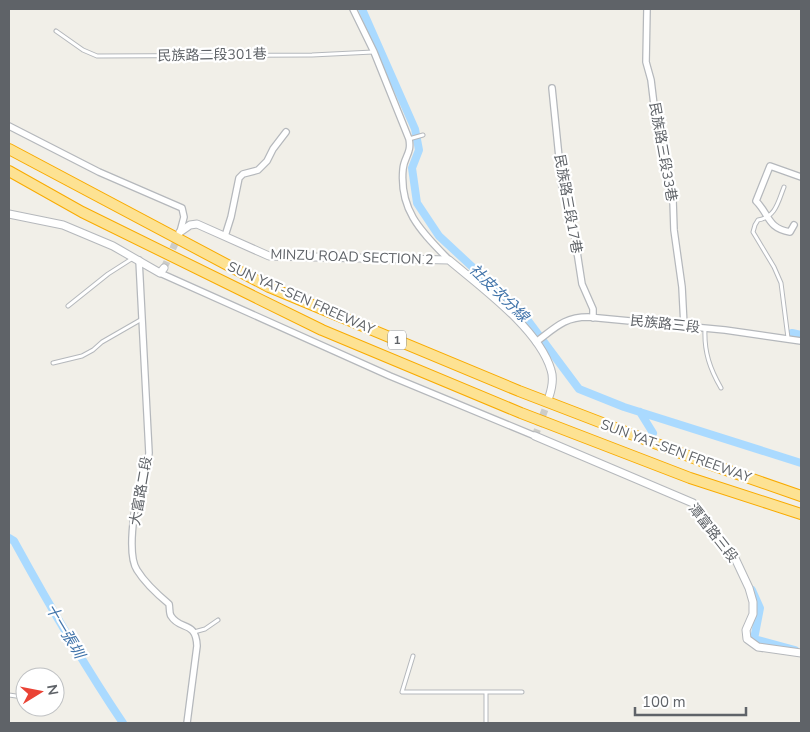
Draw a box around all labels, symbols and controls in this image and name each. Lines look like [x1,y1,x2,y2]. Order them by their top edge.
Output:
street label: 民族路二段301巷 [157,45,267,65]
street label: 民族路三段33巷 [645,101,681,203]
street label: 民族路三段17巷 [550,153,586,255]
street label: MINZU ROAD SECTION 2 [270,245,434,269]
street label: SUN YAT-SEN FREEWAY [224,257,378,339]
water label: 社皮次分線 [465,260,534,328]
street label: 民族路三段 [629,311,701,337]
road number: 1 [388,330,406,350]
street label: SUN YAT-SEN FREEWAY [598,415,755,487]
street label: 大富路二段 [126,455,156,527]
street label: 潭富路三段 [684,500,742,566]
water label: 十一張圳 [41,600,90,664]
north arrow [15,667,65,717]
text: N [42,683,63,697]
scale bar [635,684,746,716]
text: 100 m [642,692,686,712]

